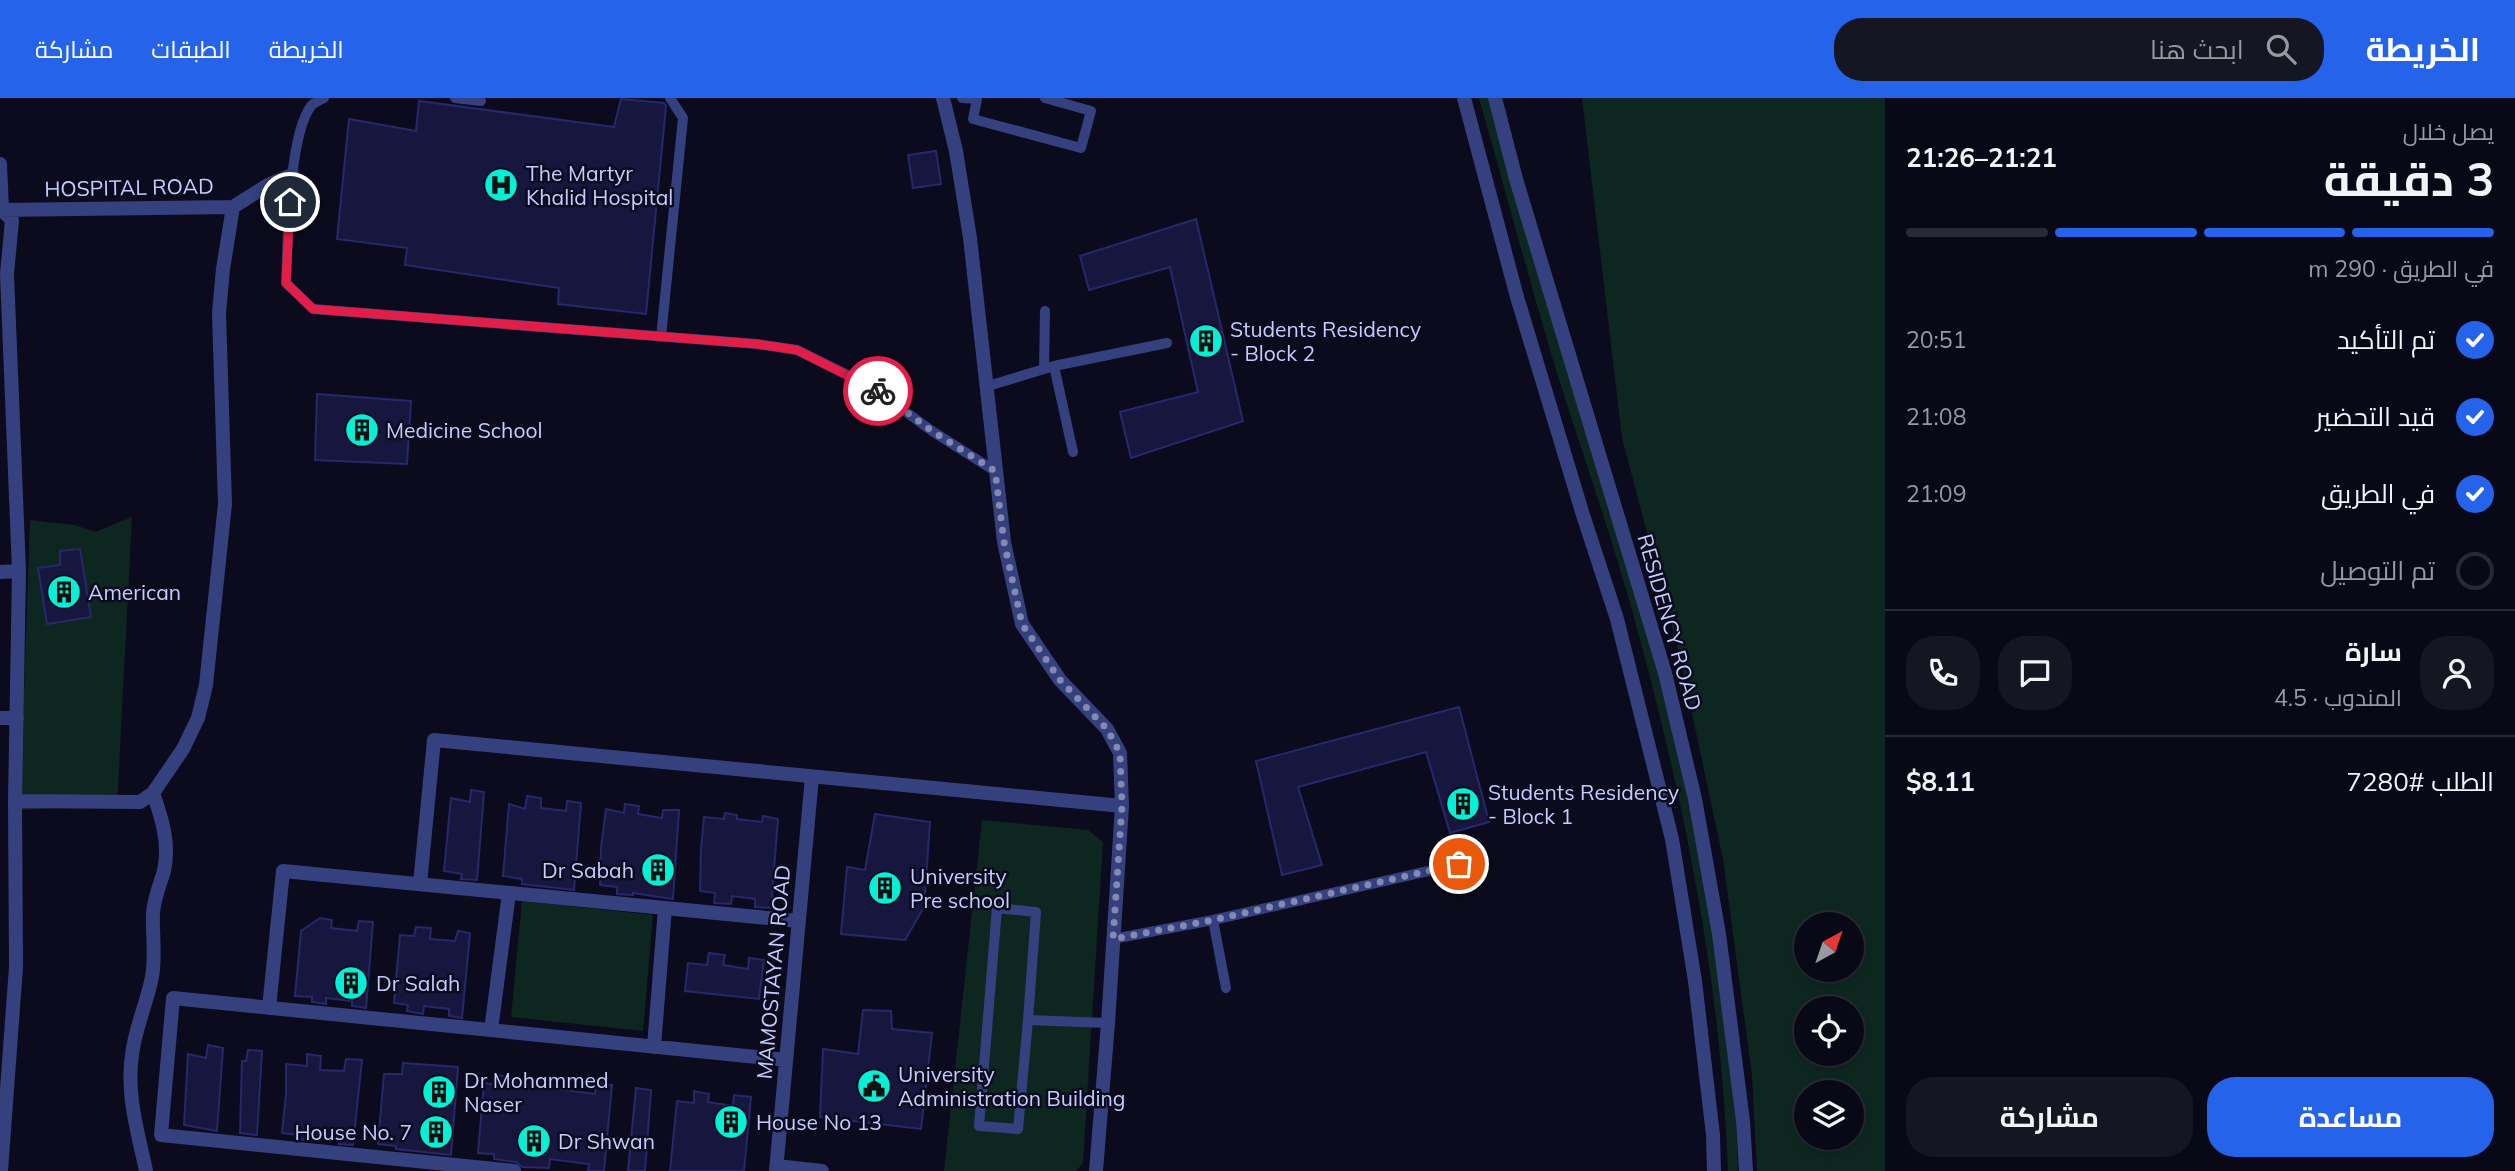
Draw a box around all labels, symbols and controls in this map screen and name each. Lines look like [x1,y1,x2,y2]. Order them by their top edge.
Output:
search box [1834,18,2324,81]
text: الخريطة [2366,28,2480,69]
icon: search [2262,30,2300,68]
text: ابحث هنا [2150,33,2244,66]
text: مشاركة [35,34,113,64]
text: الطبقات [151,34,231,64]
text: الخريطة [269,34,344,64]
text: يصل خلال [2403,117,2494,146]
text: 21:21–21:26 [1906,141,2057,174]
text: 3 دقيقة [2324,150,2494,208]
place label: The Martyr Khalid Hospital [526,160,673,210]
hospital icon: The Martyr Khalid Hospital [482,166,520,204]
pin [260,172,320,232]
street label: HOSPITAL ROAD [44,173,214,201]
icon: home [271,183,309,221]
text: في الطريق · 290 m [2308,254,2494,283]
place label: Students Residency - Block 2 [1230,316,1421,366]
icon: check [2456,321,2494,359]
building icon: Students Residency - Block 2 [1187,322,1225,360]
text: تم التأكيد [2337,323,2435,356]
text: 20:51 [1906,325,1966,354]
courier [843,356,913,426]
icon: bike [859,372,897,410]
icon: check [2456,398,2494,436]
text: قيد التحضير [2316,400,2435,433]
text: 21:08 [1906,402,1966,431]
building icon: Medicine School [343,411,381,449]
place label: Medicine School [386,417,542,443]
icon: check [2456,475,2494,513]
text: في الطريق [2321,477,2435,510]
text: 21:09 [1906,479,1966,508]
street label: RESIDENCY ROAD [1632,531,1708,713]
text: تم التوصيل [2320,554,2435,587]
building icon: American [45,573,83,611]
place label: American [88,579,181,605]
text: سارة [2345,635,2402,668]
button: phone [1906,636,1980,710]
button: chat [1998,636,2072,710]
button: person [2420,636,2494,710]
text: المندوب · 4.5 [2274,683,2402,712]
text: $8.11 [1906,765,1975,798]
text: الطلب #7280 [2346,765,2494,798]
place label: Students Residency - Block 1 [1488,779,1679,829]
building icon: Students Residency - Block 1 [1444,785,1482,823]
pin [1429,834,1489,894]
icon: bag [1440,845,1478,883]
building icon: Dr Sabah [639,851,677,889]
place label: Dr Sabah [542,857,634,883]
place label: University Pre school [910,863,1010,913]
street label: MAMOSTAYAN ROAD [751,864,795,1080]
building icon: University Pre school [866,869,904,907]
north arrow [1794,912,1864,982]
map controls [1794,912,1864,1150]
building icon: Dr Salah [332,964,370,1002]
place label: Dr Salah [376,970,460,996]
button: locate [1794,996,1864,1066]
place label: University Administration Building [898,1061,1126,1111]
place label: Dr Mohammed Naser [464,1067,609,1117]
public building icon: University Administration Building [855,1067,893,1105]
building icon: Dr Mohammed Naser [420,1073,458,1111]
button: مشاركة [1906,1077,2193,1157]
button: مساعدة [2207,1077,2494,1157]
button: layers [1794,1080,1864,1150]
building icon: House No 13 [712,1103,750,1141]
place label: House No 13 [756,1109,882,1135]
building icon: House No. 7 [417,1113,455,1151]
place label: House No. 7 [294,1119,412,1145]
building icon: Dr Shwan [515,1122,553,1160]
place label: Dr Shwan [558,1128,655,1154]

